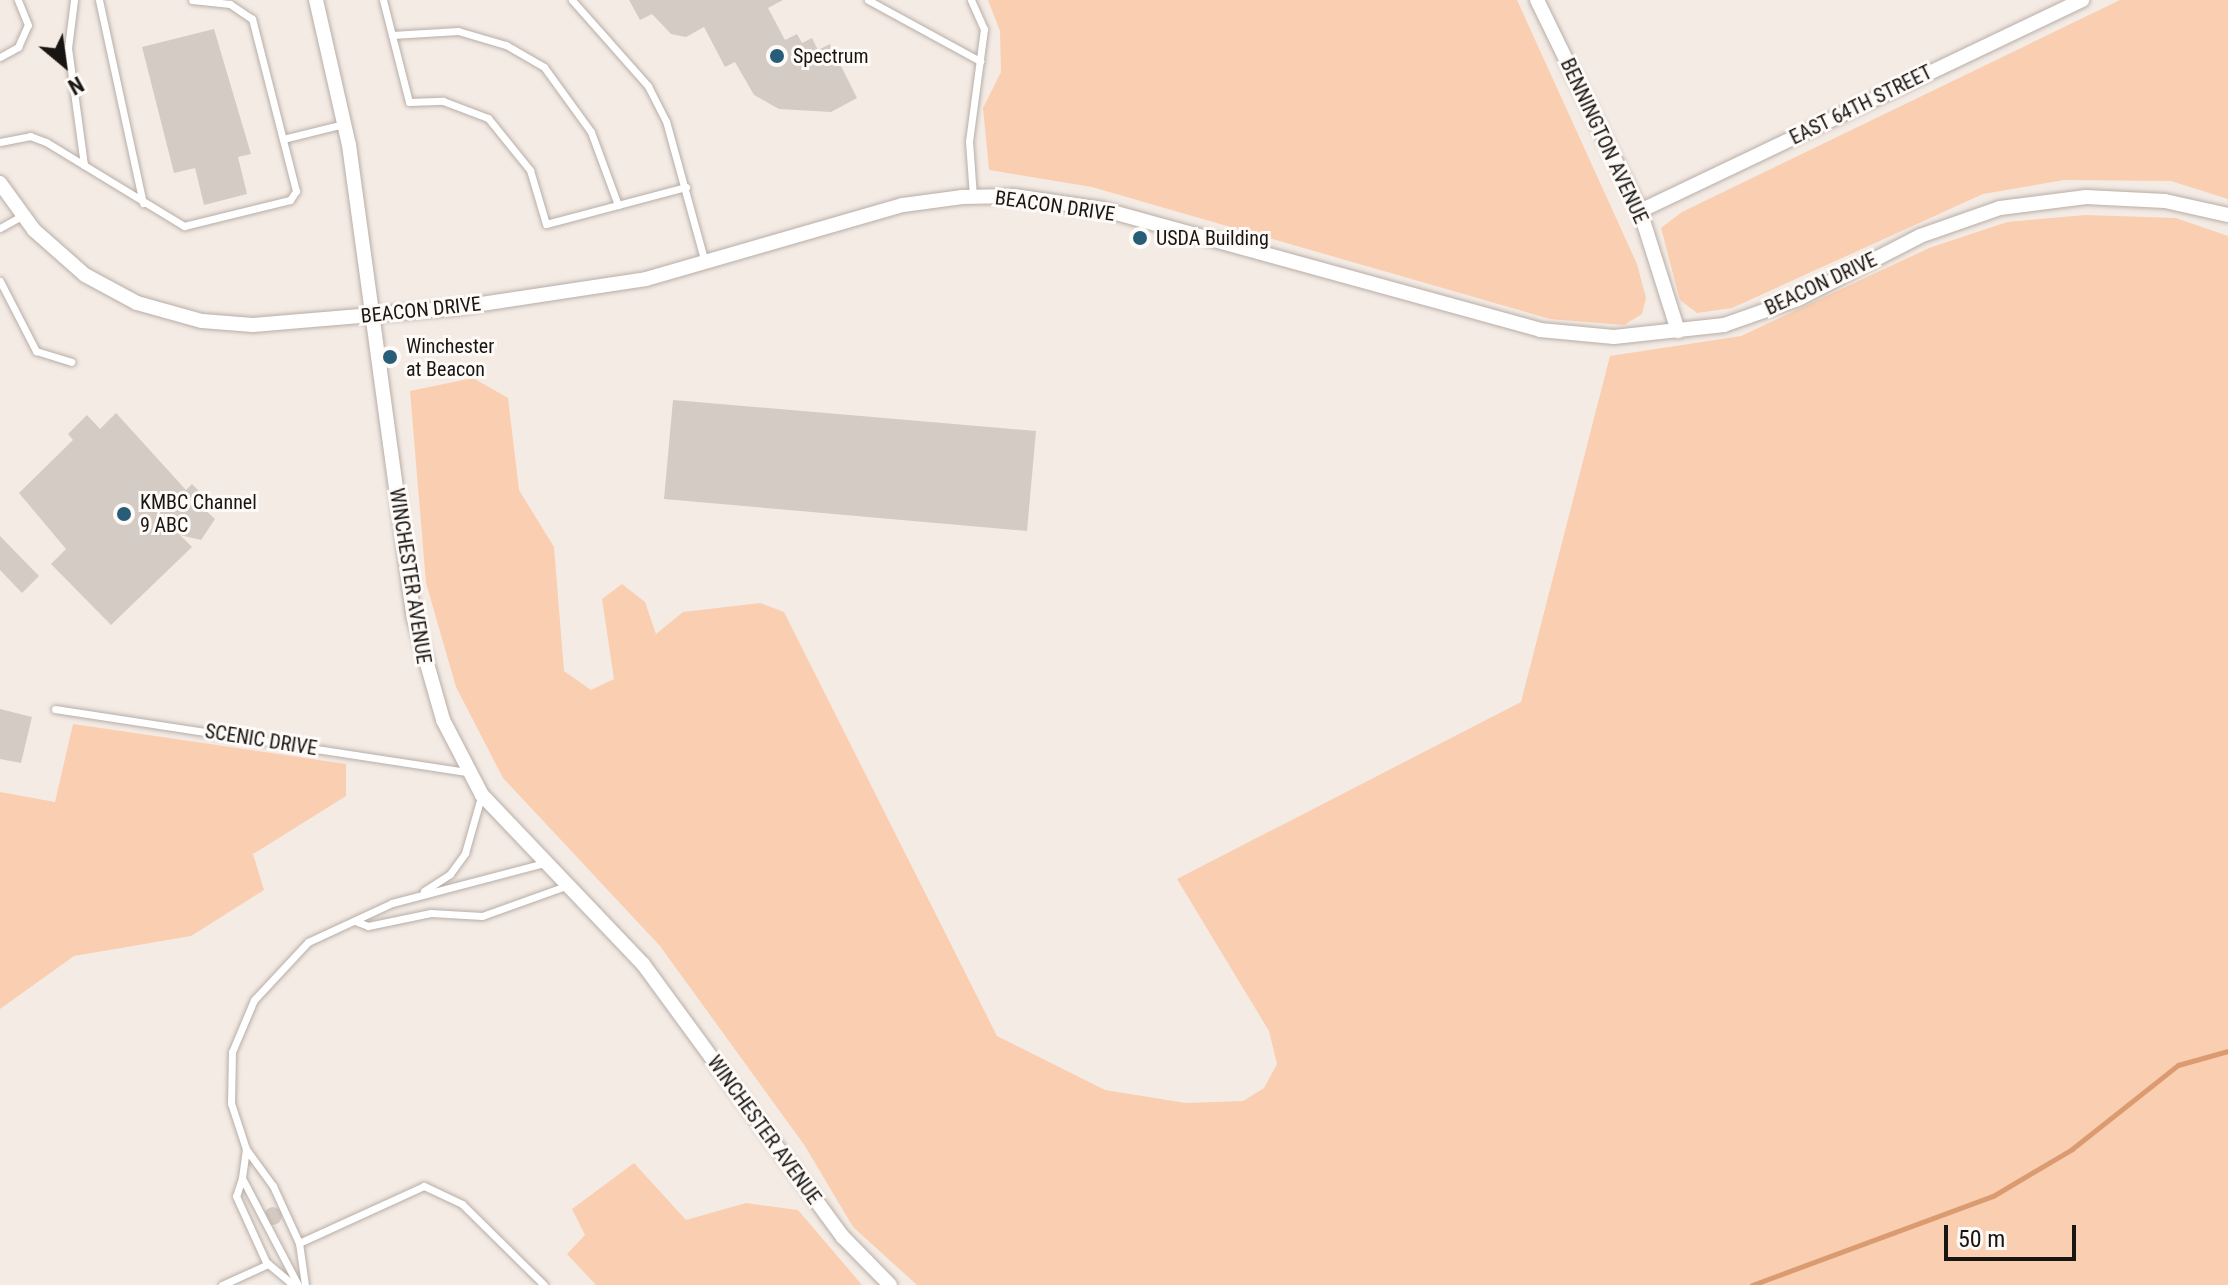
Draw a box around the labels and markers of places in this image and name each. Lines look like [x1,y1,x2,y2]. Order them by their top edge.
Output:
place label: Spectrum [793,44,869,68]
marker: Spectrum [768,47,786,65]
place label: USDA Building [1156,226,1269,250]
marker: USDA Building [1131,229,1149,247]
place label: Winchester at Beacon [406,334,494,381]
marker: Winchester at Beacon [381,348,399,366]
place label: KMBC Channel 9 ABC [140,490,257,537]
marker: KMBC Channel 9 ABC [115,505,133,523]

